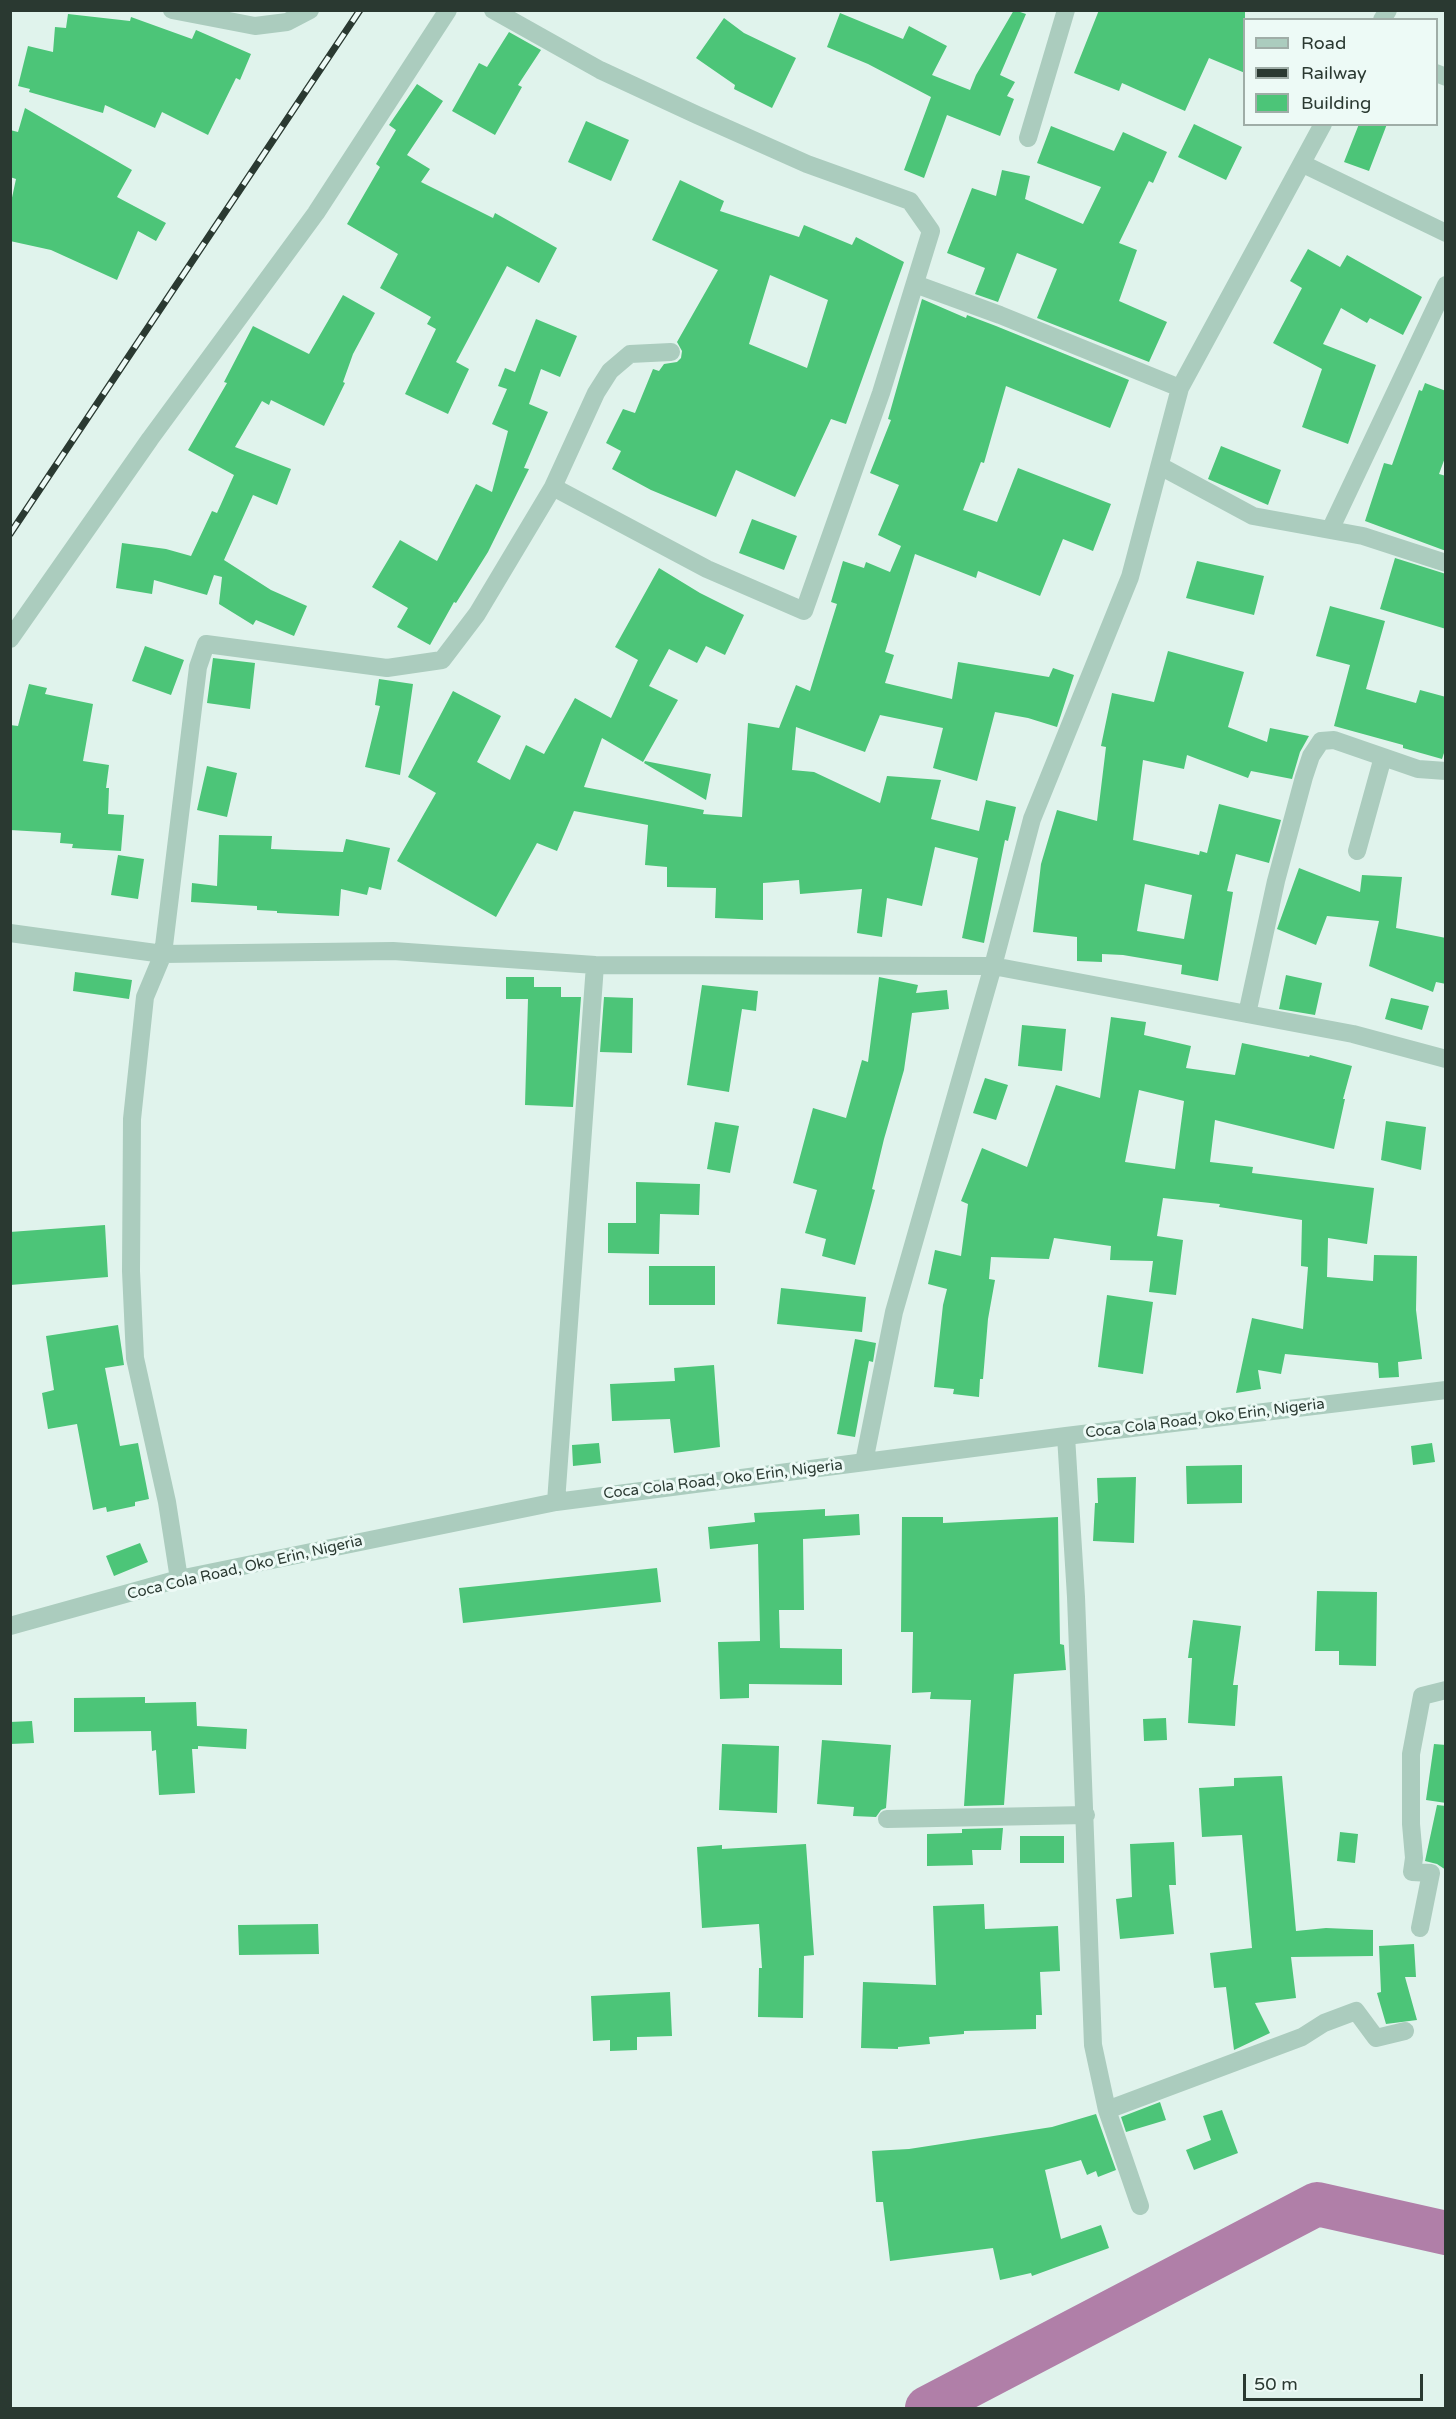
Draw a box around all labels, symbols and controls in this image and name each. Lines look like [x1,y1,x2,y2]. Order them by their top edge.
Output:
legend [1243,18,1438,126]
text: Road [1301,32,1346,54]
text: Railway [1301,62,1367,84]
text: Building [1301,92,1371,114]
street label: Coca Cola Road, Oko Erin, Nigeria [1084,1395,1326,1443]
street label: Coca Cola Road, Oko Erin, Nigeria [602,1456,844,1504]
street label: Coca Cola Road, Oko Erin, Nigeria [126,1532,364,1604]
scale bar [1246,2362,1426,2400]
text: 50 m [1254,2373,1298,2395]

